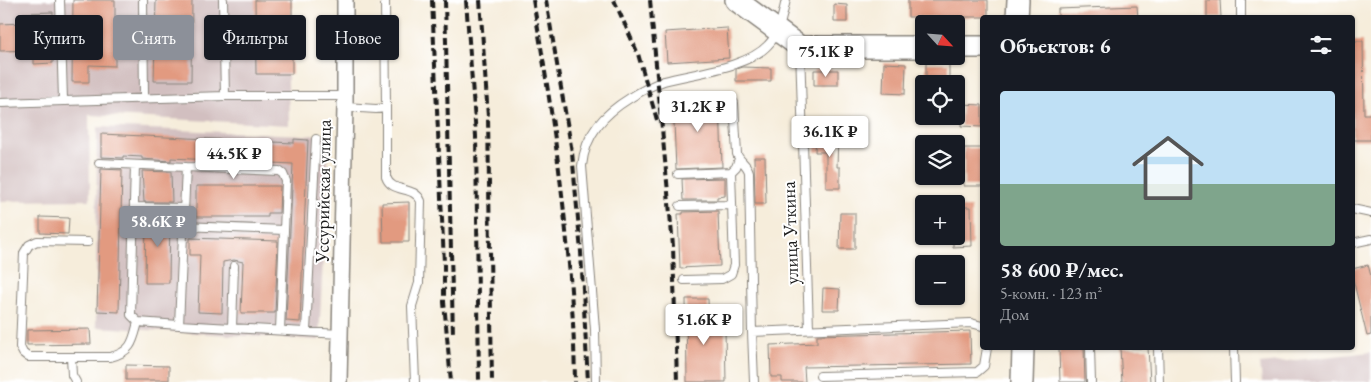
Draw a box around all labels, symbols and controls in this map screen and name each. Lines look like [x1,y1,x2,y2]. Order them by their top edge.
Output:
chip: Купить [15,15,103,60]
chip: Снять [113,15,194,60]
chip: Фильтры [204,15,306,60]
chip: Новое [316,15,399,60]
north arrow [915,15,965,65]
map controls [915,15,965,305]
icon: filters [1307,31,1335,59]
text: Объектов: 6 [1000,32,1111,59]
pin: 75.1K ₽ [780,36,872,78]
text: 75.1K ₽ [798,41,854,62]
button: locate [915,75,965,125]
pin: 31.2K ₽ [652,90,744,133]
text: 31.2K ₽ [670,96,726,117]
pin: 36.1K ₽ [784,116,876,158]
street label: Уссурийская улица [309,119,337,264]
text: 36.1K ₽ [802,121,858,142]
icon: home [1123,123,1213,213]
button: layers [915,135,965,185]
pin: 44.5K ₽ [188,138,280,180]
text: 44.5K ₽ [206,143,262,164]
street label: улица Уткина [776,180,804,285]
button: + [915,195,965,245]
pin: 58.6K ₽ [112,206,204,248]
text: 58.6K ₽ [130,211,186,232]
button: − [915,255,965,305]
text: 58 600 ₽/мес. [1000,256,1124,283]
text: 5-комн. · 123 m² [1000,283,1102,304]
pin: 51.6K ₽ [658,304,750,346]
text: Дом [1000,304,1029,325]
text: 51.6K ₽ [676,309,732,330]

